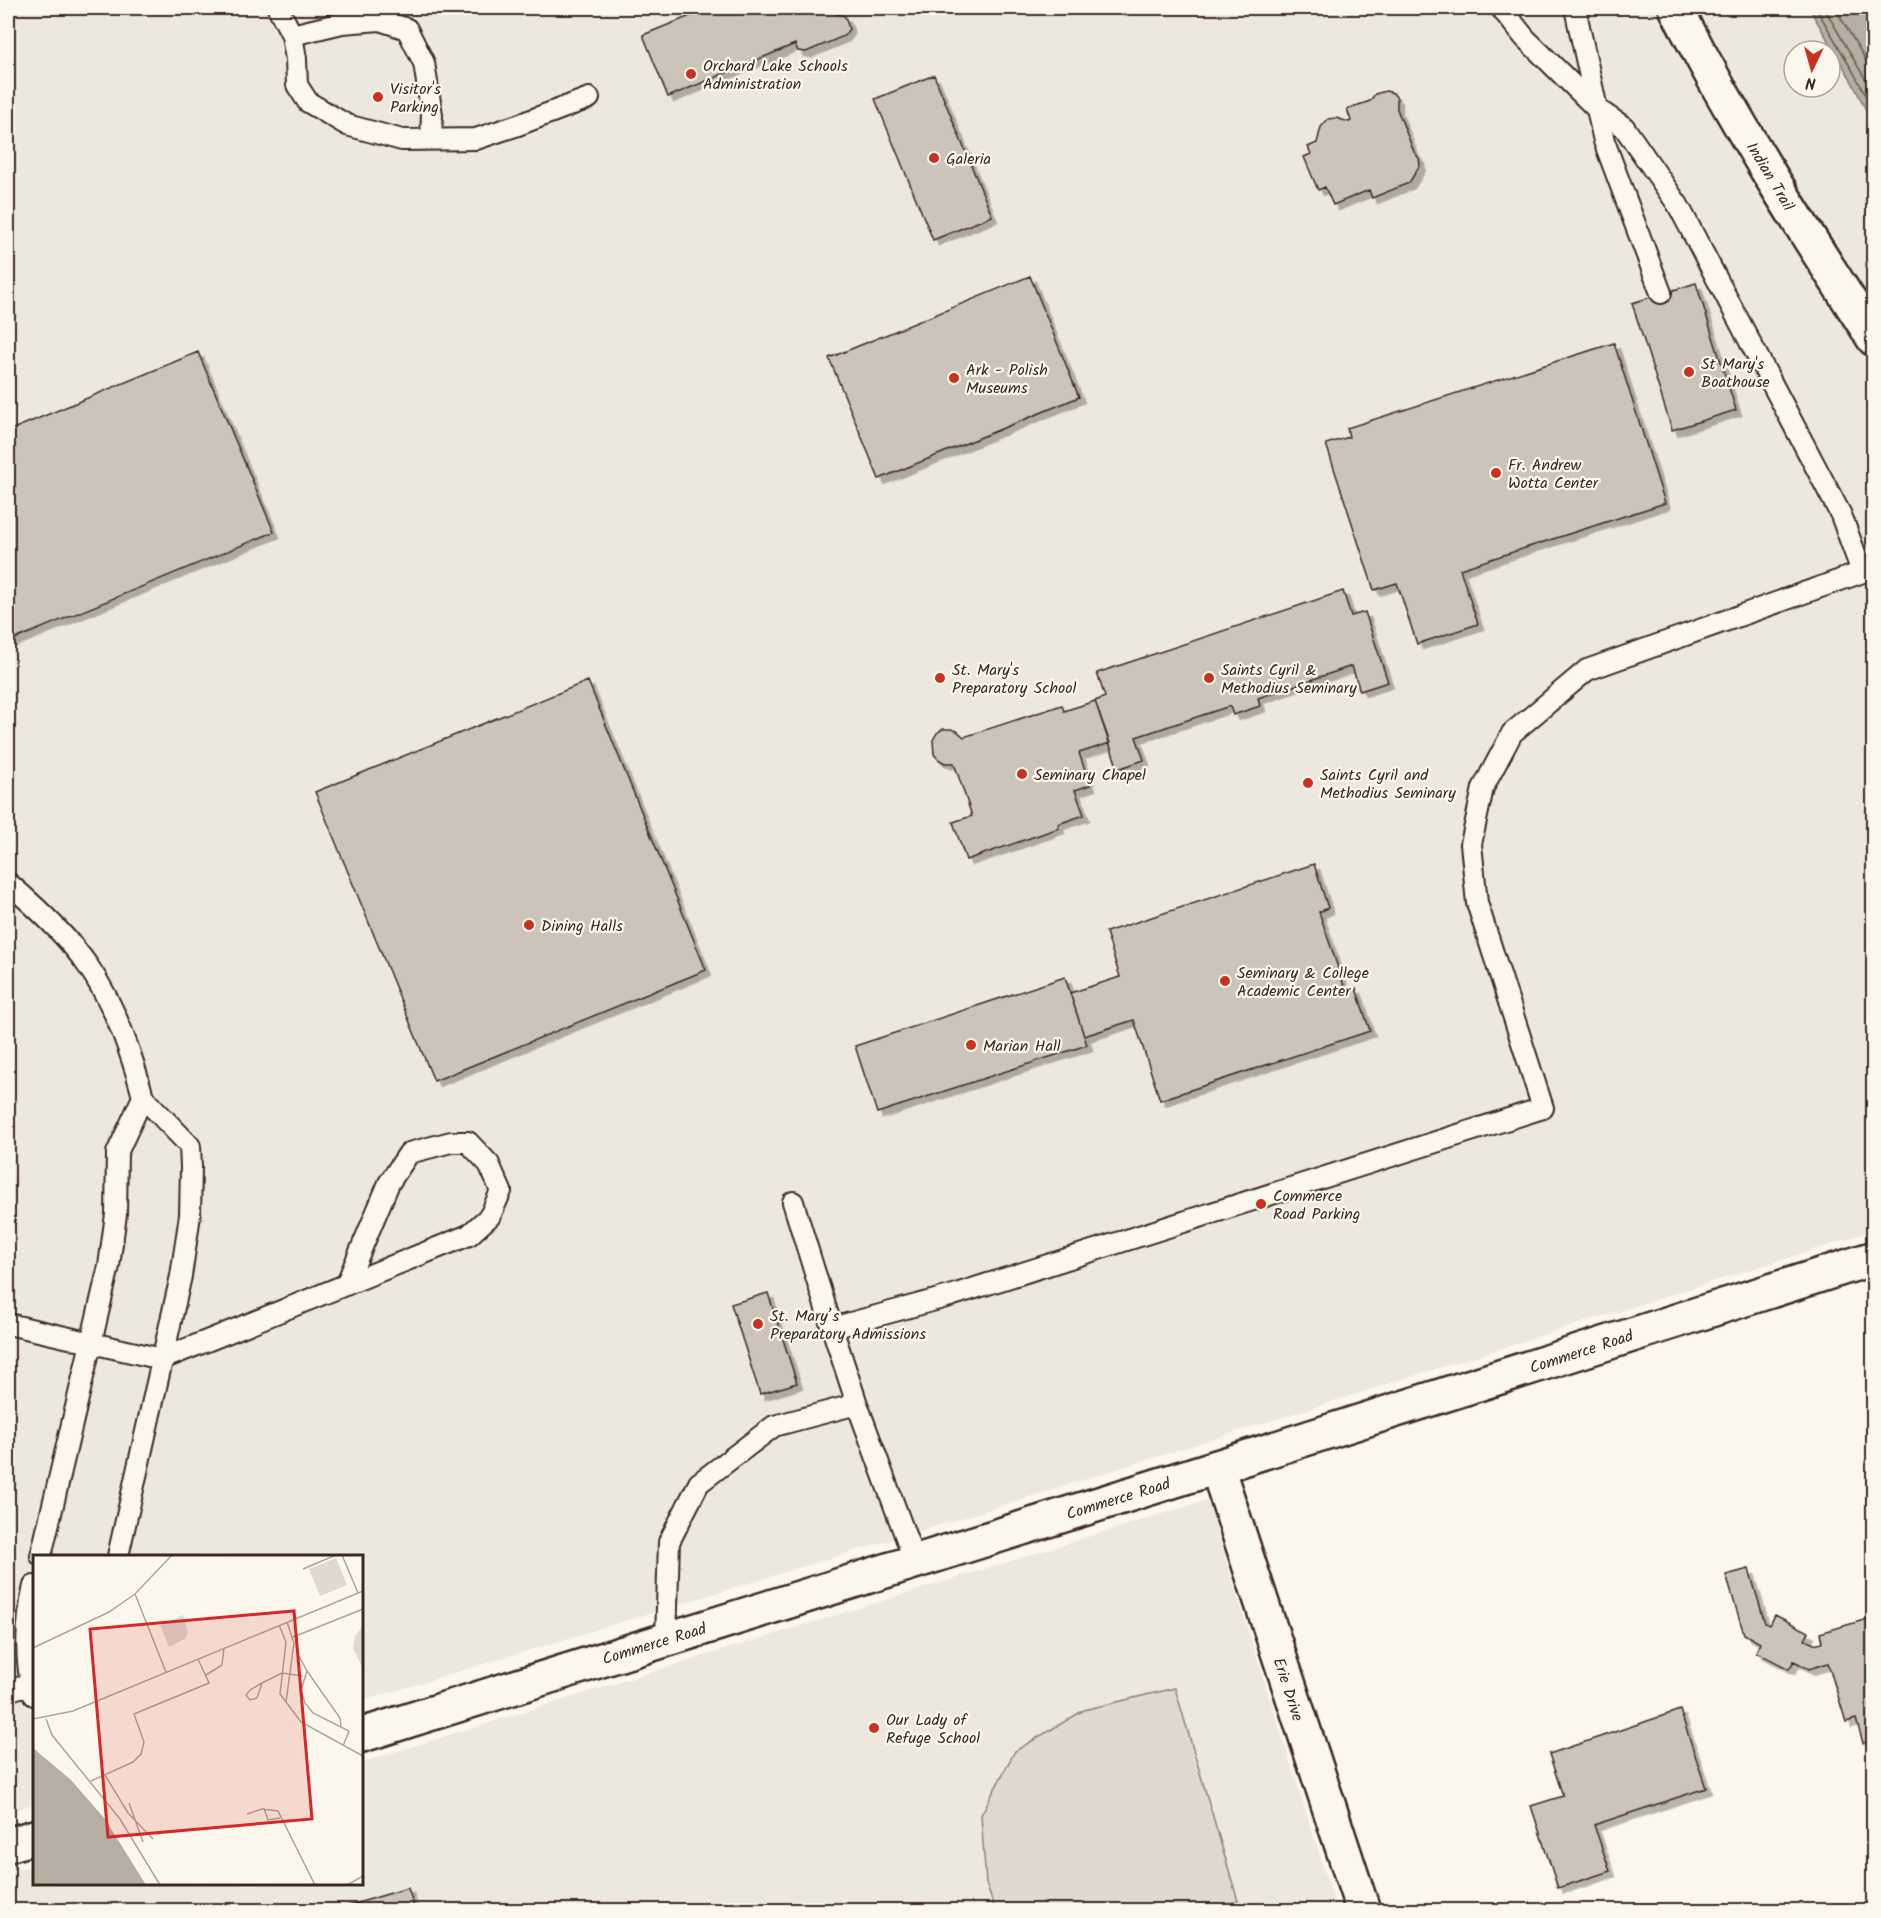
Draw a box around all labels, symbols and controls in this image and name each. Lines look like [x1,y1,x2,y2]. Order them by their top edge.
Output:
north arrow [1782,39,1842,99]
place label: Orchard Lake Schools Administration [703,54,848,97]
marker: Orchard Lake Schools Administration [684,67,698,81]
text: N [1805,70,1817,95]
place label: Visitor's Parking [390,77,441,120]
marker: Visitor's Parking [371,90,385,104]
street label: Indian Trail [1739,137,1800,216]
place label: Galeria [946,147,991,172]
marker: Galeria [927,151,941,165]
place label: St Mary's Boathouse [1701,352,1770,395]
place label: Ark - Polish Museums [966,358,1048,401]
marker: St Mary's Boathouse [1682,365,1696,379]
marker: Ark - Polish Museums [947,371,961,385]
place label: Fr. Andrew Wotta Center [1508,453,1600,496]
marker: Fr. Andrew Wotta Center [1489,466,1503,480]
place label: St. Mary's Preparatory School [952,658,1076,701]
place label: Saints Cyril & Methodius Seminary [1221,658,1357,701]
marker: St. Mary's Preparatory School [933,671,947,685]
marker: Saints Cyril & Methodius Seminary [1202,671,1216,685]
place label: Seminary Chapel [1034,763,1146,788]
place label: Saints Cyril and Methodius Seminary [1320,763,1456,806]
marker: Seminary Chapel [1015,767,1029,781]
marker: Saints Cyril and Methodius Seminary [1301,776,1315,790]
place label: Dining Halls [541,914,623,939]
marker: Dining Halls [522,918,536,932]
place label: Seminary & College Academic Center [1237,961,1369,1004]
marker: Seminary & College Academic Center [1218,974,1232,988]
place label: Marian Hall [983,1034,1061,1059]
marker: Marian Hall [964,1038,978,1052]
place label: Commerce Road Parking [1273,1184,1360,1227]
marker: Commerce Road Parking [1254,1197,1268,1211]
place label: St. Mary’s Preparatory Admissions [770,1304,926,1347]
marker: St. Mary’s Preparatory Admissions [751,1317,765,1331]
street label: Commerce Road [1526,1324,1637,1381]
street label: Commerce Road [1063,1471,1175,1527]
inset map [33,1555,363,1885]
street label: Commerce Road [599,1616,711,1672]
street label: Erie Drive [1266,1654,1310,1724]
place label: Our Lady of Refuge School [886,1708,980,1751]
marker: Our Lady of Refuge School [867,1721,881,1735]

